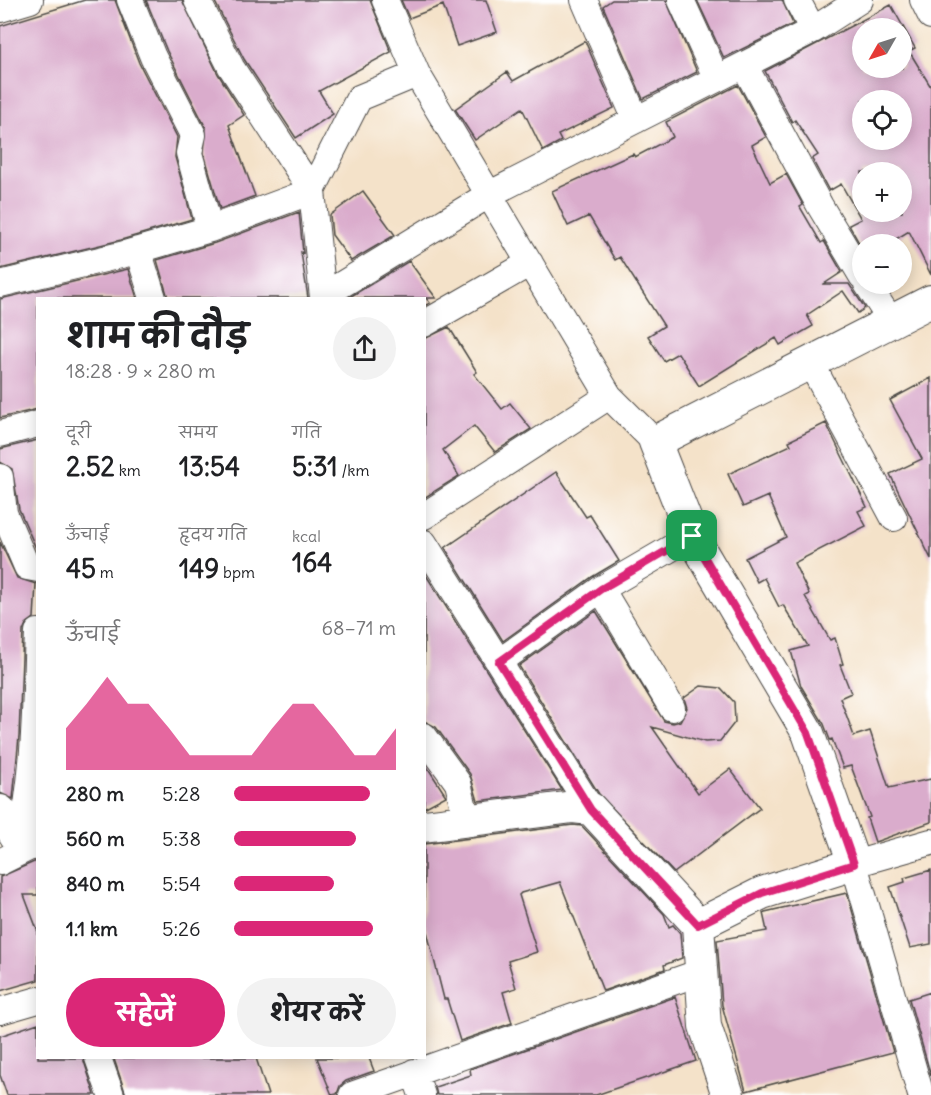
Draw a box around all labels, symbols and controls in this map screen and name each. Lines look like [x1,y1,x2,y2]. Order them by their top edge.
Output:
north arrow [852,18,912,78]
map controls [852,18,912,294]
button: locate [852,90,912,150]
button: + [852,162,912,222]
button: − [852,234,912,294]
text: शाम की दौड़ [66,314,249,356]
button: share [333,317,396,380]
text: 18:28 · 9 × 280 m [66,358,215,383]
text: दूरी [66,422,91,442]
text: समय [179,422,217,442]
text: गति [292,422,321,442]
text: 2.52 [66,450,115,483]
text: 13:54 [179,450,240,483]
text: 5:31 [292,450,338,483]
text: km [115,460,141,480]
text: /km [338,460,369,480]
pin [666,510,717,561]
icon: arrive [675,519,708,552]
text: ऊँचाई [66,524,109,544]
text: हृदय गति [179,524,247,544]
text: kcal [292,526,321,546]
text: 164 [292,546,332,579]
text: 45 [66,552,96,585]
text: 149 [179,552,219,585]
text: m [96,562,114,582]
text: bpm [219,562,255,582]
text: 68–71 m [322,615,396,640]
text: ऊँचाई [66,621,120,646]
text: 280 m [66,781,124,806]
text: 5:28 [162,781,201,806]
text: 560 m [66,826,125,851]
text: 5:38 [162,826,201,851]
text: 840 m [66,871,125,896]
text: 5:54 [162,871,201,896]
text: 1.1 km [66,916,118,941]
text: 5:26 [162,916,201,941]
button: सहेजें [66,978,225,1047]
button: शेयर करें [237,978,396,1047]

